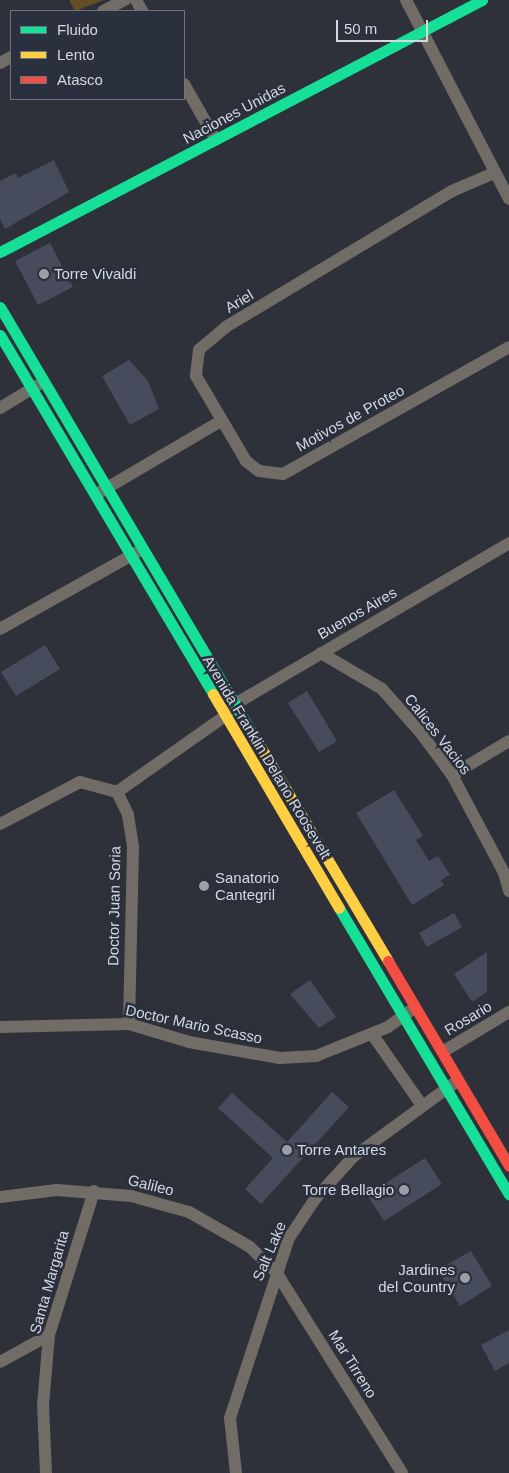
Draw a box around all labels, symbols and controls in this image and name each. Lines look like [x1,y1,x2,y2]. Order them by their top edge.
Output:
legend [10,10,185,100]
scale bar [339,10,432,42]
text: 50 m [344,20,377,37]
text: Fluido [57,21,98,38]
text: Lento [57,46,95,63]
text: Atasco [57,71,103,88]
street label: Naciones Unidas [180,78,288,148]
place label: Torre Vivaldi [54,265,136,283]
marker: Torre Vivaldi [38,268,50,280]
street label: Ariel [222,286,256,316]
street label: Motivos de Proteo [293,381,407,455]
street label: Buenos Aires [314,583,400,643]
street label: Avenida Franklin Delano Roosevelt [199,652,335,862]
street label: Calices Vacios [401,690,475,778]
street label: Doctor Juan Soria [104,846,124,966]
place label: Sanatorio Cantegril [215,868,279,903]
marker: Sanatorio Cantegril [197,879,211,893]
street label: Rosario [441,997,495,1039]
street label: Doctor Mario Scasso [124,1001,264,1047]
place label: Torre Antares [297,1141,387,1159]
marker: Torre Antares [281,1144,293,1156]
street label: Galileo [126,1171,176,1199]
place label: Torre Bellagio [302,1181,394,1199]
marker: Torre Bellagio [398,1184,410,1196]
street label: Salt Lake [248,1219,290,1283]
street label: Santa Margarita [26,1228,72,1336]
place label: Jardines del Country [378,1260,455,1295]
marker: Jardines del Country [459,1272,471,1284]
street label: Mar Tirreno [325,1327,381,1401]

